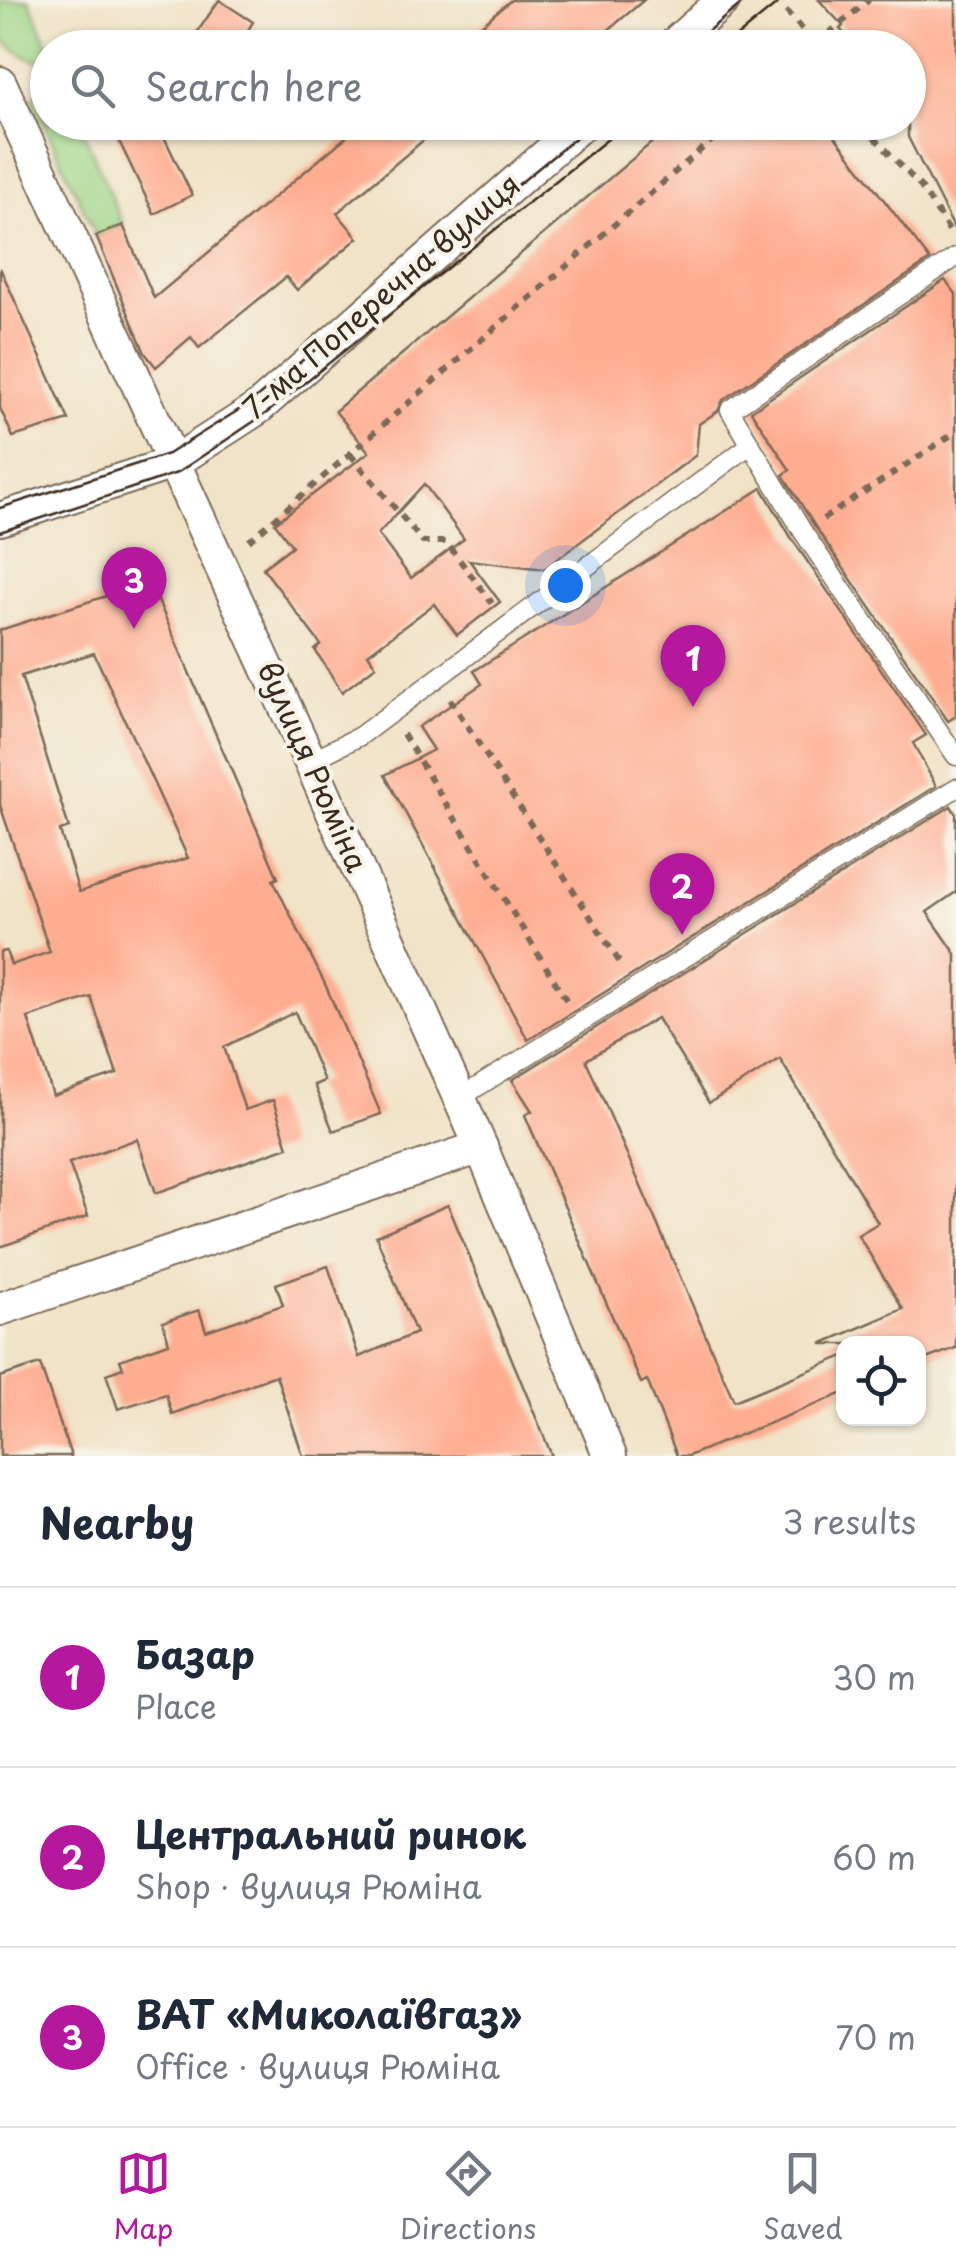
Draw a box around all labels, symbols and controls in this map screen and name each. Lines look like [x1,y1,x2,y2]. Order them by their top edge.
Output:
search box [30,30,926,140]
text: Search here [145,57,362,114]
icon: search [65,58,120,113]
street label: 7-ма Поперечна вулиця [232,162,529,429]
pin: 3 [102,546,166,629]
your location [540,560,591,611]
pin: 1 [660,624,726,707]
street label: вулиця Рюміна [248,653,381,879]
pin: 2 [650,852,714,935]
map controls [836,1336,926,1426]
button: locate [836,1336,926,1426]
text: Nearby [40,1490,194,1553]
text: 3 results [782,1497,916,1545]
text: Базар [135,1625,255,1682]
text: 1 [65,1653,80,1701]
text: 30 m [832,1653,916,1701]
text: Place [135,1682,217,1730]
text: Центральний ринок [135,1805,526,1862]
text: 2 [61,1833,84,1881]
text: 60 m [832,1833,916,1881]
text: Shop · вулиця Рюміна [135,1862,482,1910]
text: ВАТ «Миколаївгаз» [135,1985,522,2042]
text: 3 [62,2013,83,2061]
text: 70 m [836,2013,916,2061]
text: Office · вулиця Рюміна [135,2042,500,2090]
tab: Map [113,2146,173,2249]
tab: Directions [400,2146,536,2249]
tab: Saved [763,2146,843,2249]

